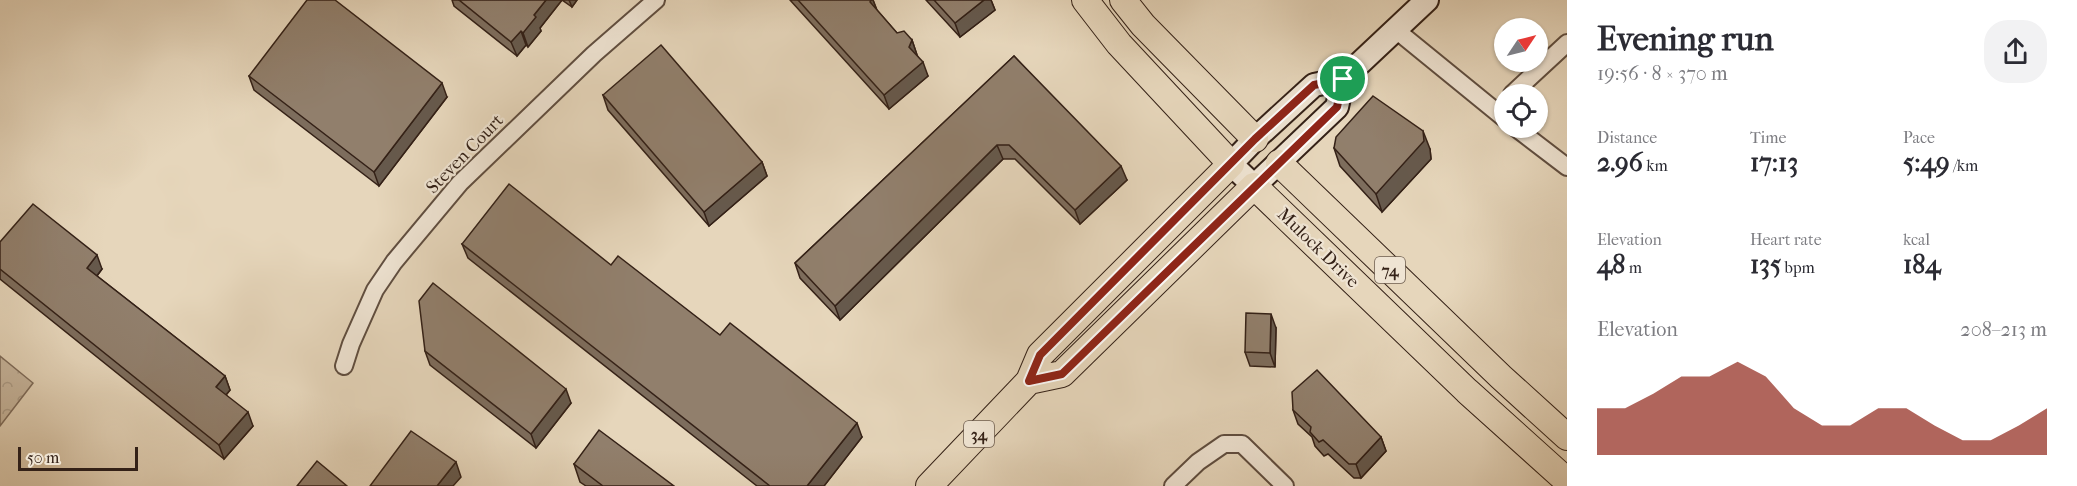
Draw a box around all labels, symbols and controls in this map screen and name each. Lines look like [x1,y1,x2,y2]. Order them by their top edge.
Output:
north arrow [1494,18,1548,72]
map controls [1494,18,1548,138]
text: Evening run [1597,20,1774,59]
button: share [1984,20,2047,83]
pin [1317,53,1368,104]
icon: arrive [1326,62,1359,95]
text: 19:56 · 8 × 370 m [1597,62,1728,85]
button: locate [1494,84,1548,138]
street label: Steven Court [422,110,508,198]
text: Distance [1597,128,1657,147]
text: Time [1750,128,1786,147]
text: Pace [1903,128,1935,147]
text: 2.96 [1597,147,1643,178]
text: 17:13 [1750,147,1798,178]
text: 5:49 [1903,147,1950,178]
text: km [1643,156,1668,175]
text: /km [1950,156,1978,175]
street label: Mulock Drive [1273,204,1363,292]
text: Elevation [1597,230,1662,249]
text: Heart rate [1750,230,1822,249]
text: kcal [1903,230,1930,249]
text: 48 [1597,249,1625,280]
text: 135 [1750,249,1781,280]
text: 184 [1903,249,1941,280]
road number: 74 [1375,257,1405,283]
text: m [1625,258,1642,277]
text: bpm [1781,258,1815,277]
text: Elevation [1597,318,1678,341]
text: 208–213 m [1960,318,2047,341]
road number: 34 [964,421,994,447]
scale bar [18,444,138,472]
text: 50 m [27,448,59,467]

